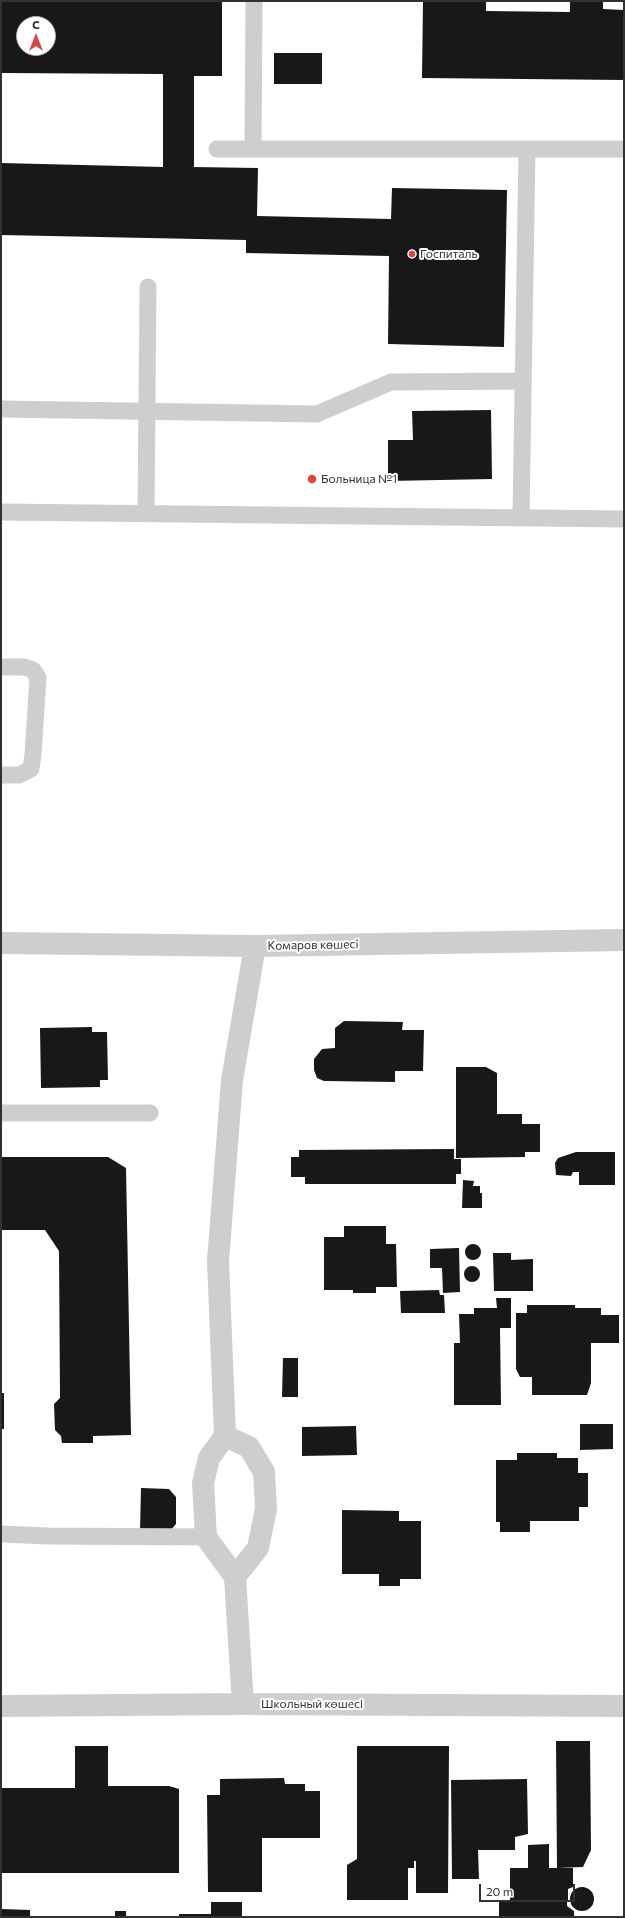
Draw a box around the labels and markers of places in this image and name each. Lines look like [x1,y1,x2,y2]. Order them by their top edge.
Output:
place label: Госпиталь [420,247,478,261]
marker: Госпиталь [407,249,417,259]
place label: Больница №1 [321,472,397,486]
marker: Больница №1 [306,473,318,485]

